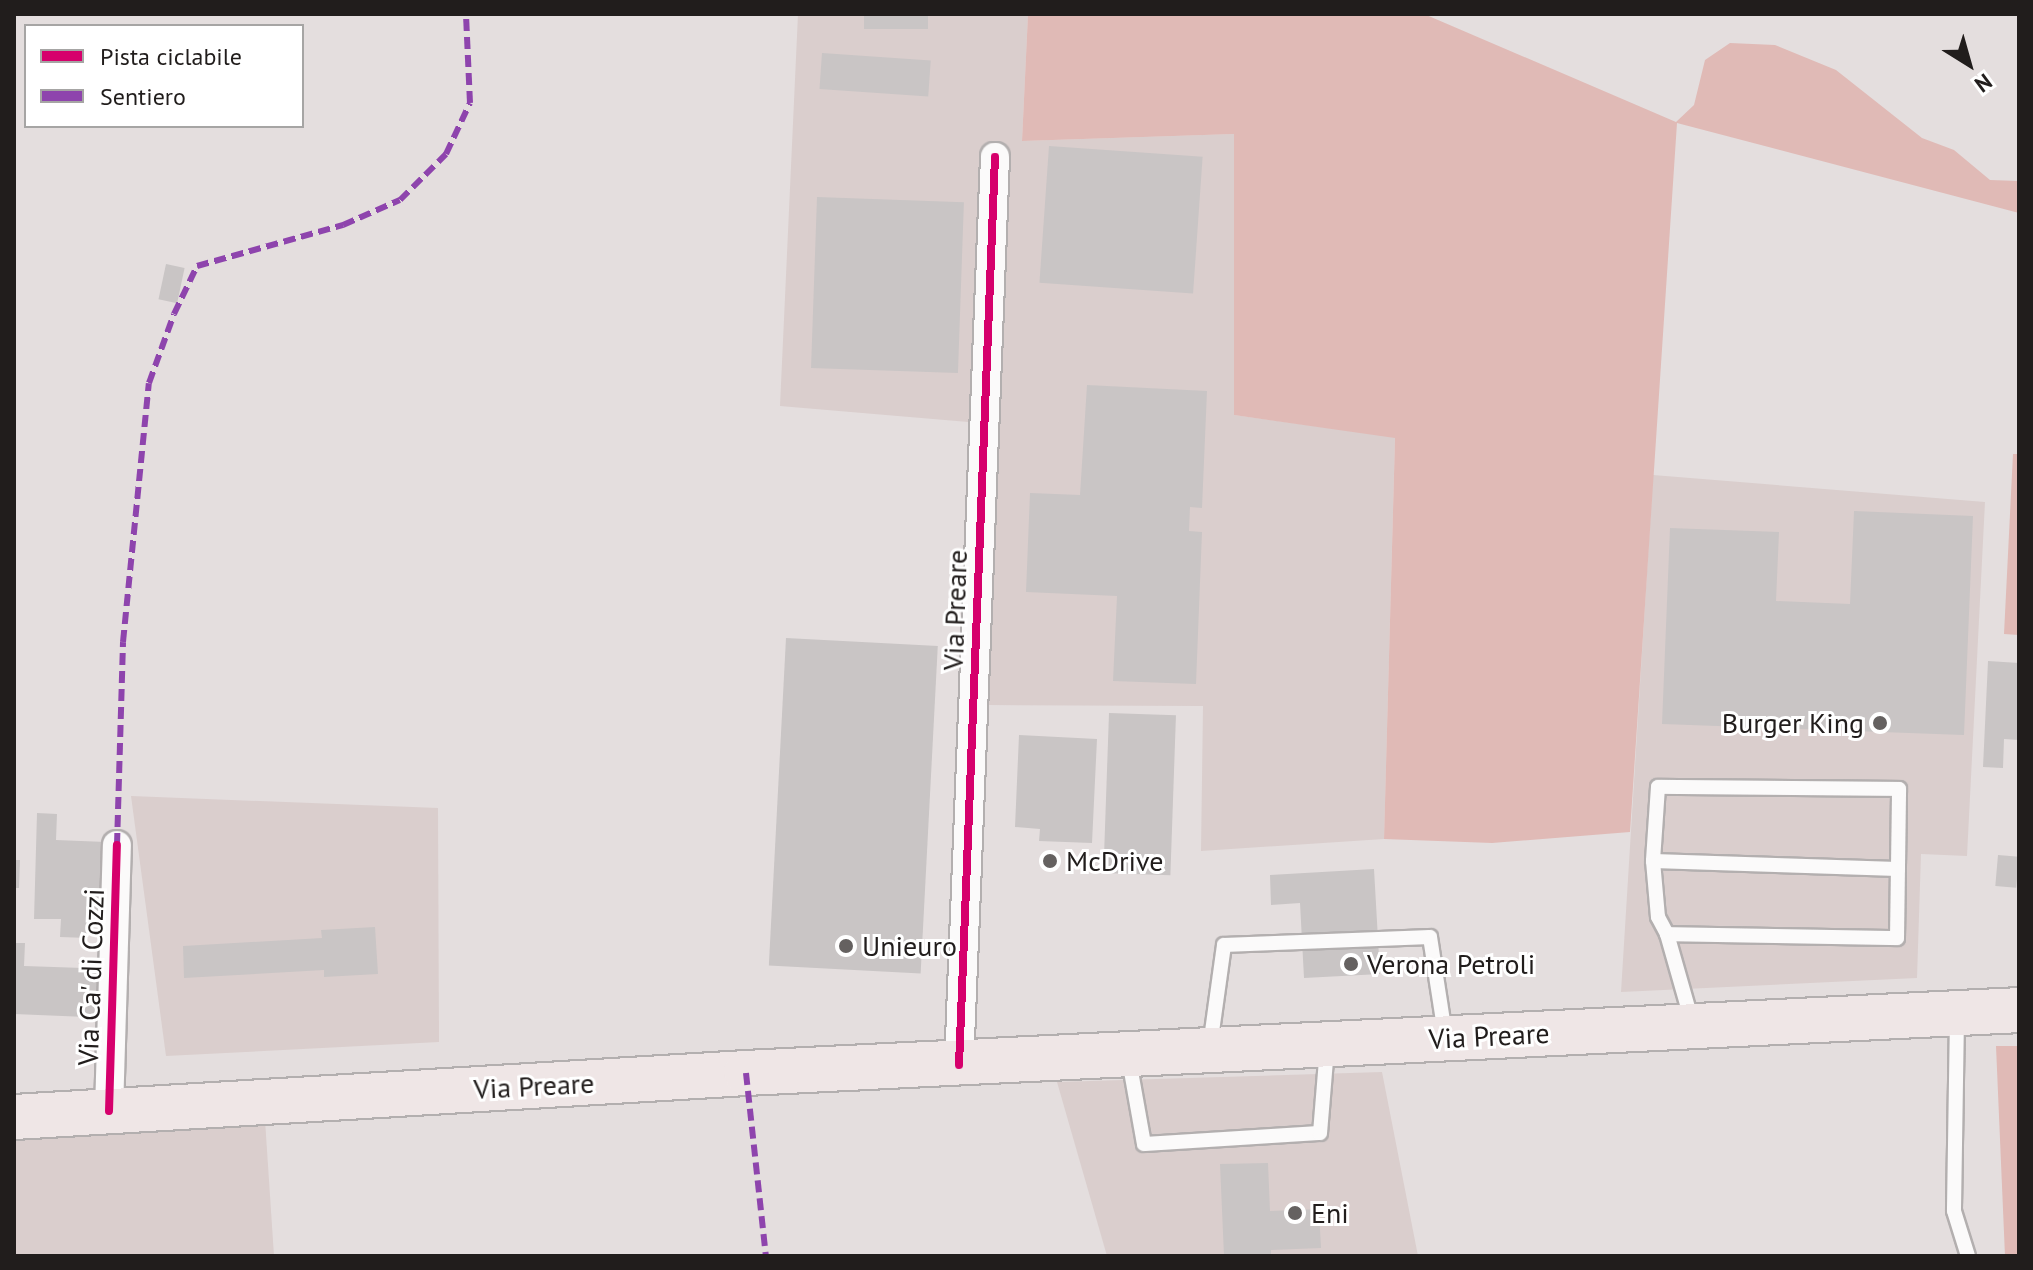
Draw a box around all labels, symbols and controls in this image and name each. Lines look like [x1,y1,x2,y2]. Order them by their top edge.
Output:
legend [24,24,304,128]
north arrow [1929,24,2009,104]
text: Pista ciclabile [100,41,242,72]
text: N [1969,68,1998,99]
text: Sentiero [100,81,186,112]
street label: Via Preare [936,549,974,671]
place label: Burger King [1722,706,1864,740]
marker: Burger King [1871,714,1889,732]
place label: McDrive [1066,844,1164,878]
marker: McDrive [1041,852,1059,870]
street label: Via Ca' di Cozzi [71,887,111,1067]
place label: Unieuro [862,929,957,963]
marker: Unieuro [837,937,855,955]
place label: Verona Petroli [1367,947,1535,981]
marker: Verona Petroli [1342,955,1360,973]
street label: Via Preare [1428,1016,1550,1056]
street label: Via Preare [473,1066,595,1106]
place label: Eni [1311,1196,1349,1230]
marker: Eni [1286,1204,1304,1222]

